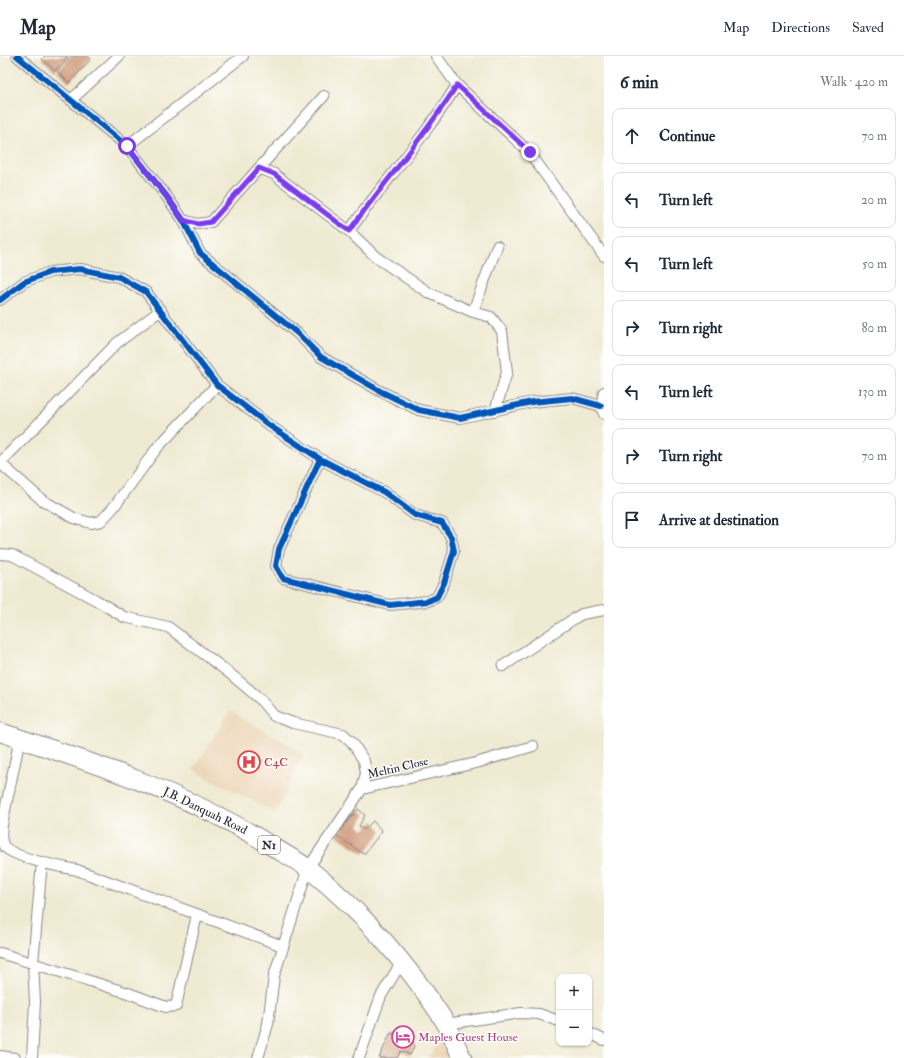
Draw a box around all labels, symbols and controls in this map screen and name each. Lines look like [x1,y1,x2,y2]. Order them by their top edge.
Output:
text: Map [20,16,56,40]
text: Map [723,19,749,36]
text: Directions [771,19,830,36]
text: Saved [852,19,884,36]
text: 6 min [620,72,659,93]
text: Walk · 420 m [820,74,888,90]
icon: ahead [621,125,643,147]
text: Continue [659,127,715,146]
text: 70 m [862,128,887,144]
route start [118,137,136,155]
route end [521,143,539,161]
icon: left [621,189,643,211]
text: Turn left [659,191,713,210]
text: 20 m [861,192,887,208]
icon: left [621,253,643,275]
text: Turn left [659,255,713,274]
text: 50 m [862,256,887,272]
icon: right [621,317,643,339]
text: Turn right [659,319,722,338]
text: 80 m [861,320,887,336]
icon: left [621,381,643,403]
text: Turn left [659,383,713,402]
text: 130 m [858,384,887,400]
icon: right [621,445,643,467]
text: Turn right [659,447,722,466]
text: 70 m [862,448,887,464]
icon: arrive [621,509,643,531]
text: Arrive at destination [659,511,779,530]
hospital icon: C4C [236,749,262,775]
street label: Meltin Close [366,754,430,782]
place label: C4C [264,755,288,770]
street label: J.B. Danquah Road [160,784,250,838]
road number: N1 [258,836,280,854]
map controls [556,974,592,1046]
button: + [556,974,592,1010]
button: − [556,1010,592,1046]
hotel icon: Maples Guest House [390,1024,416,1050]
place label: Maples Guest House [418,1030,518,1045]

